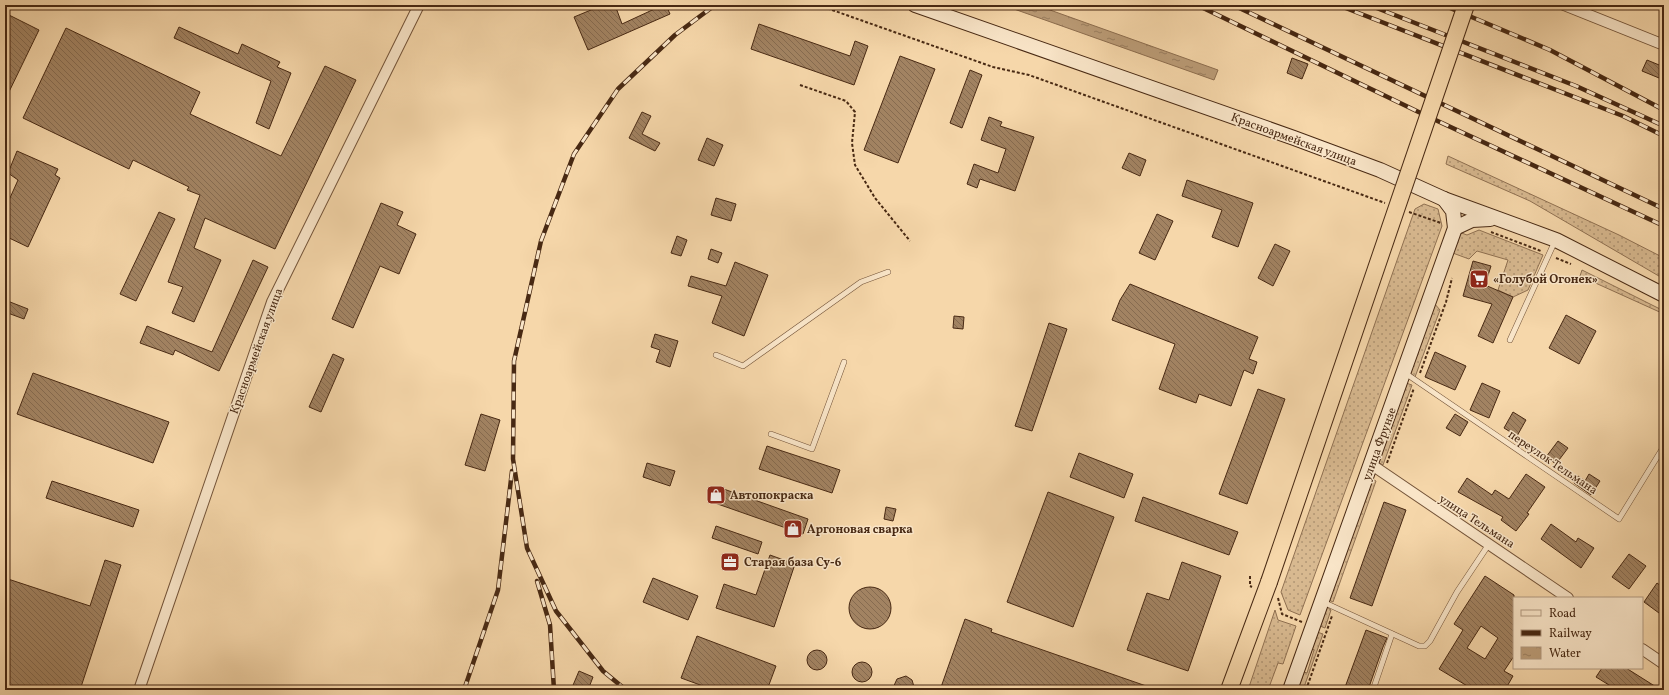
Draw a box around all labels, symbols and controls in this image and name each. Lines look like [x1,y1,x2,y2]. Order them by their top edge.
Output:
street label: Красноармейская улица [1228,110,1359,170]
supermarket icon: «Голубой Огонек» [1468,268,1490,290]
place label: «Голубой Огонек» [1493,272,1598,288]
street label: Красноармейская улица [227,286,287,417]
street label: улица Фрунзе [1359,405,1401,483]
street label: переулок Тельмана [1505,427,1600,499]
shop icon: Автопокраска [705,484,727,506]
place label: Автопокраска [730,488,814,504]
street label: улица Тельмана [1435,491,1517,552]
shop icon: Аргоновая сварка [782,518,804,540]
place label: Аргоновая сварка [807,522,913,538]
office icon: Старая база Су-6 [719,551,741,573]
place label: Старая база Су-6 [744,555,842,571]
legend [1513,597,1643,669]
text: Road [1549,606,1576,622]
text: Railway [1549,626,1592,642]
text: Water [1549,646,1581,662]

